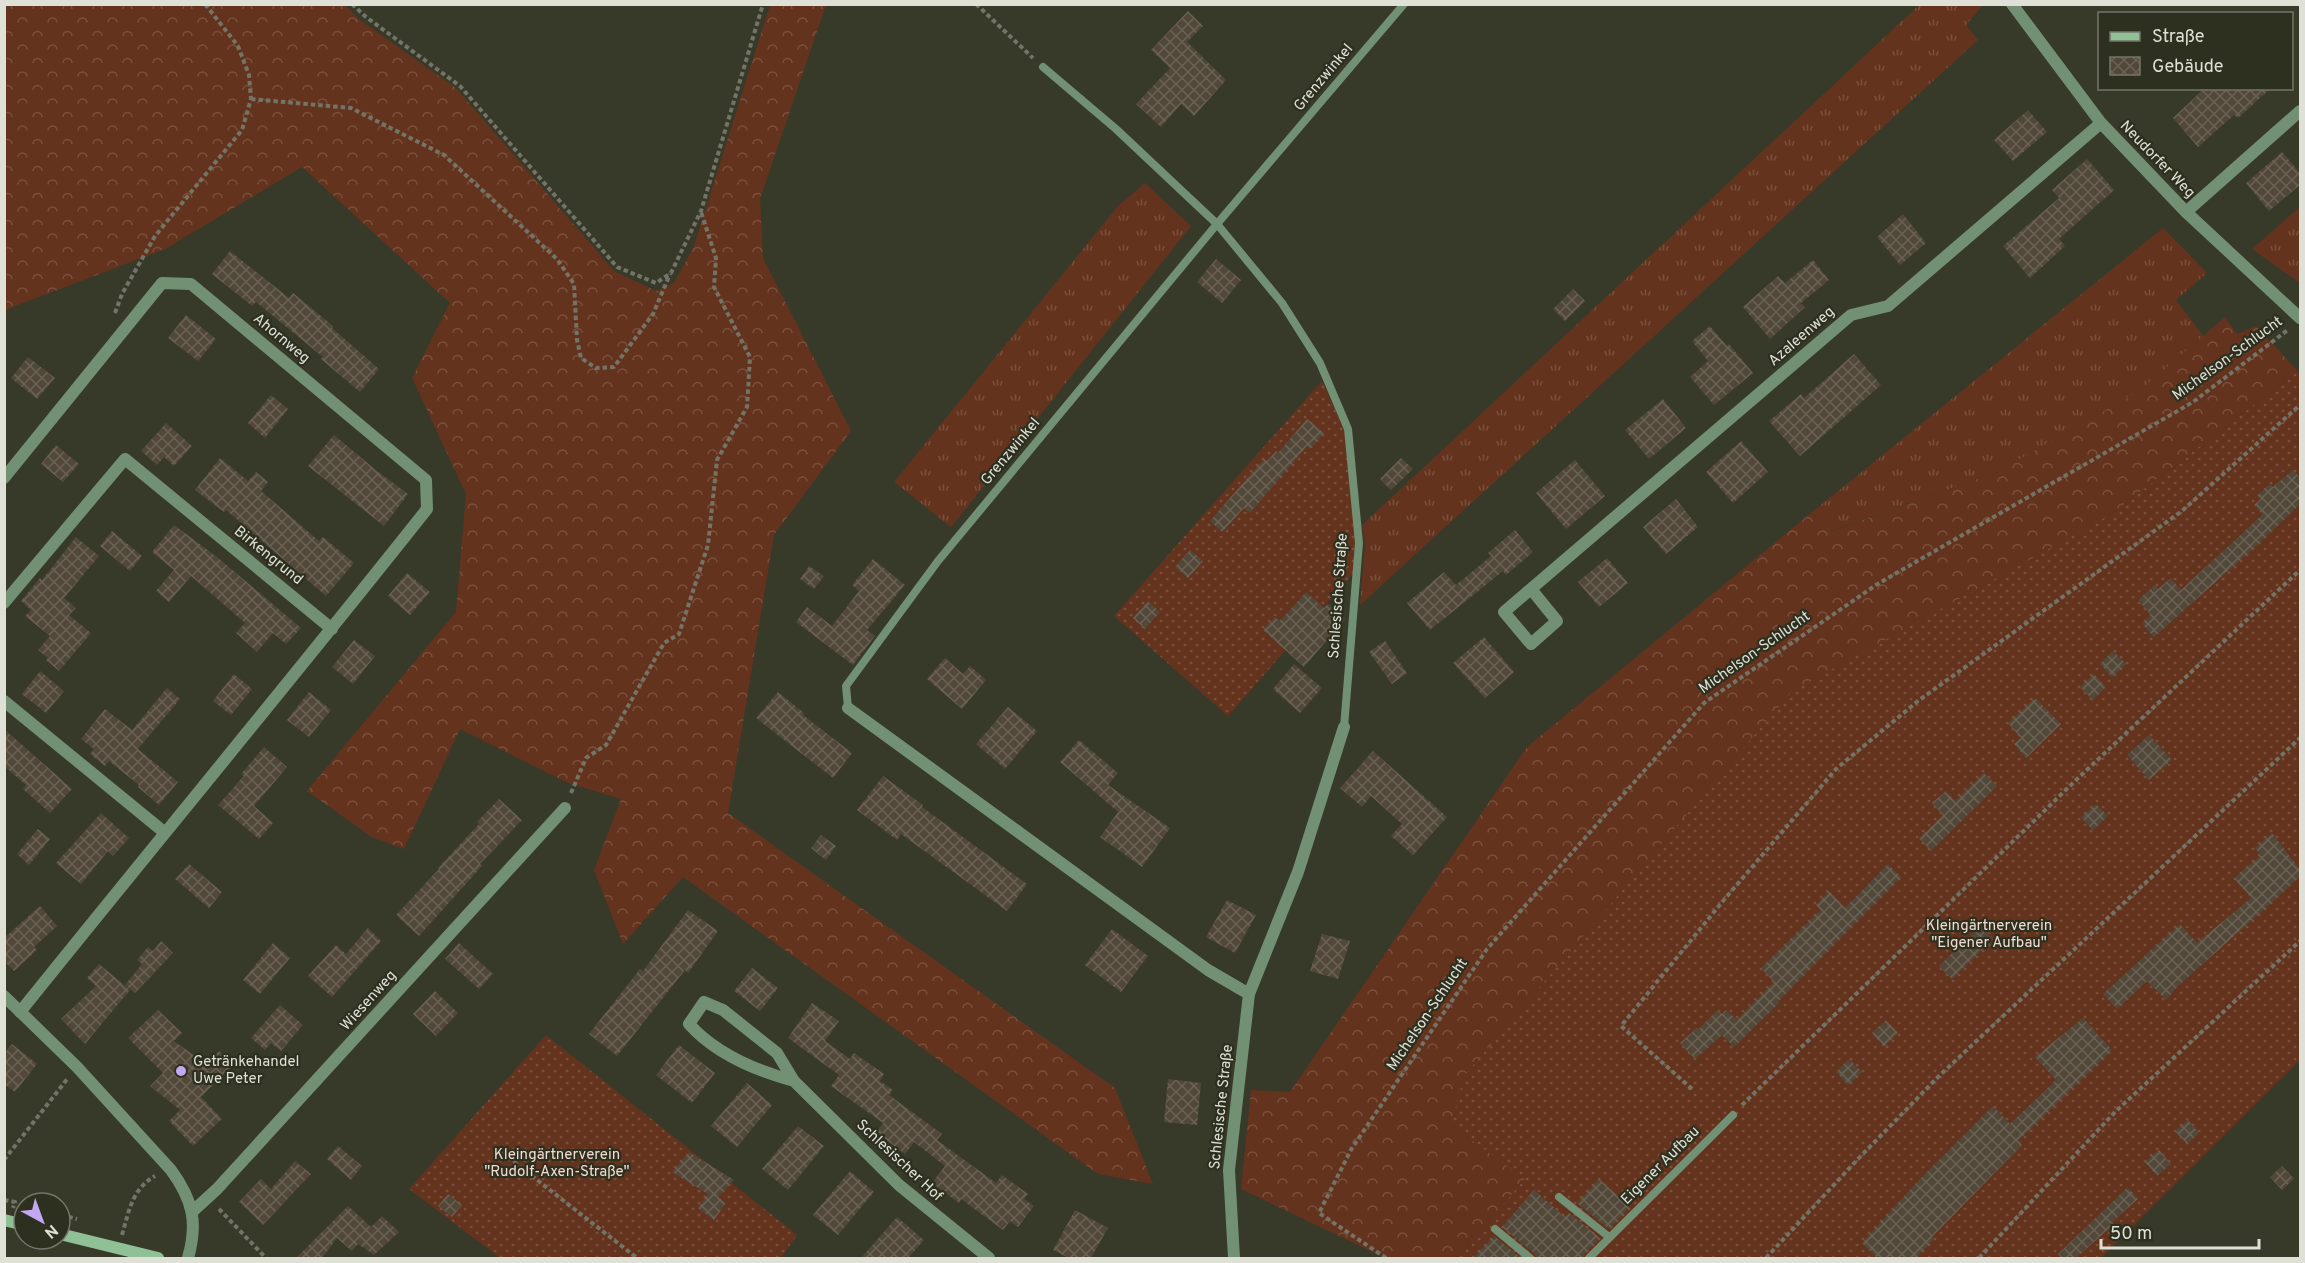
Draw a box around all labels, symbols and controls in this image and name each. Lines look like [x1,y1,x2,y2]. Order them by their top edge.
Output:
legend [2098,12,2293,90]
text: Straße [2152,26,2204,49]
street label: Grenzwinkel [1290,40,1358,116]
text: Gebäude [2152,56,2224,79]
street label: Neudorfer Weg [2115,117,2199,203]
street label: Azaleenweg [1765,303,1839,371]
street label: Ahornweg [249,310,313,368]
street label: Michelson-Schlucht [2169,313,2287,405]
street label: Grenzwinkel [977,414,1045,490]
street label: Birkengrund [229,522,307,590]
street label: Schlesische Straße [1325,533,1353,659]
street label: Michelson-Schlucht [1696,607,1814,699]
park label: Kleingärtnerverein "Eigener Aufbau" [1926,917,2052,953]
street label: Michelson-Schlucht [1383,955,1473,1075]
street label: Wiesenweg [337,967,401,1035]
street label: Schlesische Straße [1206,1044,1238,1170]
place label: Getränkehandel Uwe Peter [193,1053,299,1089]
marker: Getränkehandel Uwe Peter [174,1064,188,1078]
street label: Schlesischer Hof [852,1116,946,1206]
street label: Eigener Aufbau [1618,1123,1704,1209]
park label: Kleingärtnerverein "Rudolf-Axen-Straße" [484,1146,630,1182]
north arrow [12,1191,72,1251]
scale bar [2101,1212,2258,1250]
text: N [40,1219,61,1242]
text: 50 m [2110,1223,2152,1246]

